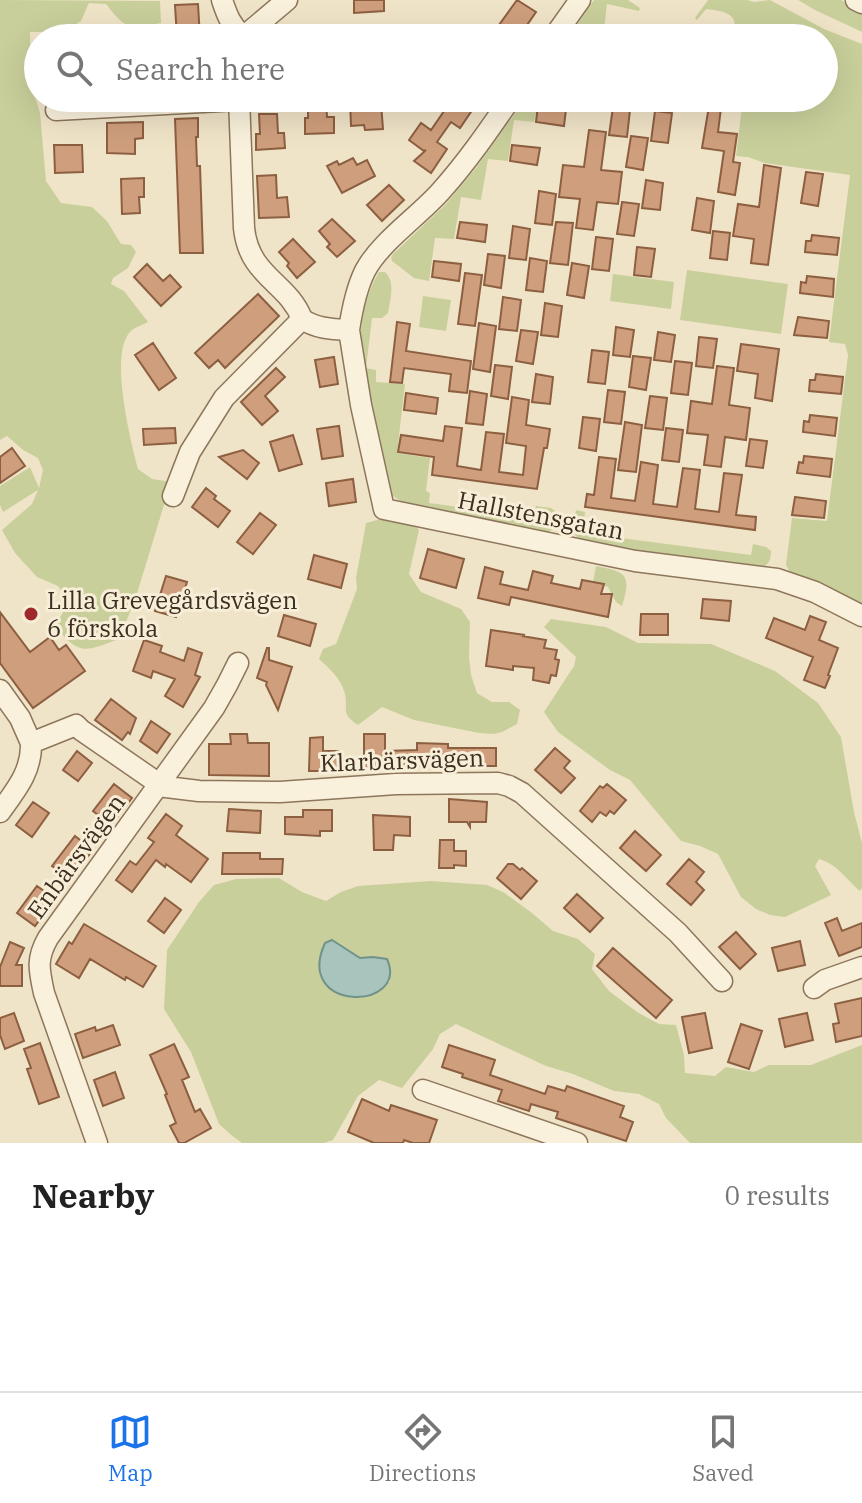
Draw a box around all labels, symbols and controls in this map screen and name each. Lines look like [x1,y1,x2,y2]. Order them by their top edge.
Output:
search box [24,24,838,112]
icon: search [52,46,96,90]
text: Search here [116,49,285,88]
street label: Hallstensgatan [455,483,627,547]
place label: Lilla Grevegårdsvägen 6 förskola [47,584,298,644]
marker: Lilla Grevegårdsvägen 6 förskola [22,605,40,623]
street label: Klarbärsvägen [319,741,485,779]
street label: Enbärsvägen [20,787,132,925]
text: Nearby [32,1173,154,1217]
text: 0 results [724,1178,830,1212]
tab: Map [108,1410,153,1487]
tab: Directions [369,1410,476,1487]
tab: Saved [692,1410,754,1487]

